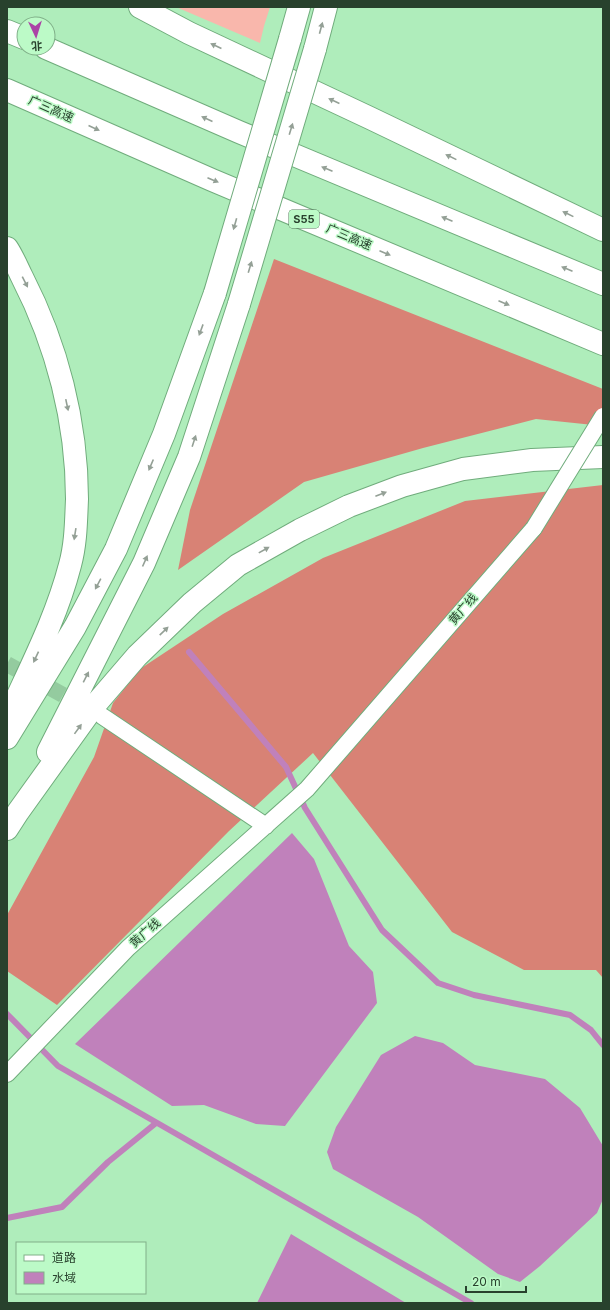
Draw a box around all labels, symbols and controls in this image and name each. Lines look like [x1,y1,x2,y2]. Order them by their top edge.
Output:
north arrow [16,16,56,56]
one-way arrow [318,22,324,34]
text: 北 [31,39,43,53]
one-way arrow [210,43,222,49]
street label: 广三高速 [26,92,76,125]
one-way arrow [328,98,339,104]
one-way arrow [202,116,213,122]
one-way arrow [288,123,294,135]
one-way arrow [88,125,100,132]
one-way arrow [445,154,457,160]
one-way arrow [321,166,333,173]
one-way arrow [208,178,220,184]
road number: S55 [289,210,319,228]
one-way arrow [562,210,574,217]
one-way arrow [441,216,453,223]
one-way arrow [232,219,238,231]
street label: 广三高速 [324,220,374,253]
one-way arrow [379,250,391,256]
one-way arrow [247,261,253,273]
one-way arrow [561,266,573,273]
one-way arrow [22,276,28,288]
one-way arrow [499,300,510,306]
one-way arrow [198,324,204,336]
one-way arrow [65,399,71,411]
one-way arrow [191,434,197,446]
one-way arrow [148,459,155,471]
one-way arrow [376,490,388,496]
one-way arrow [72,528,78,540]
one-way arrow [258,546,270,553]
one-way arrow [142,554,148,566]
one-way arrow [95,578,102,589]
street label: 黄广线 [445,590,480,627]
one-way arrow [159,627,168,636]
one-way arrow [33,652,39,663]
one-way arrow [83,671,89,683]
one-way arrow [74,723,82,734]
street label: 黄广线 [126,915,163,950]
legend [16,1242,146,1294]
text: 道路 [52,1250,76,1265]
scale bar [466,1268,526,1294]
text: 水域 [52,1270,76,1285]
text: 20 m [472,1274,501,1289]

